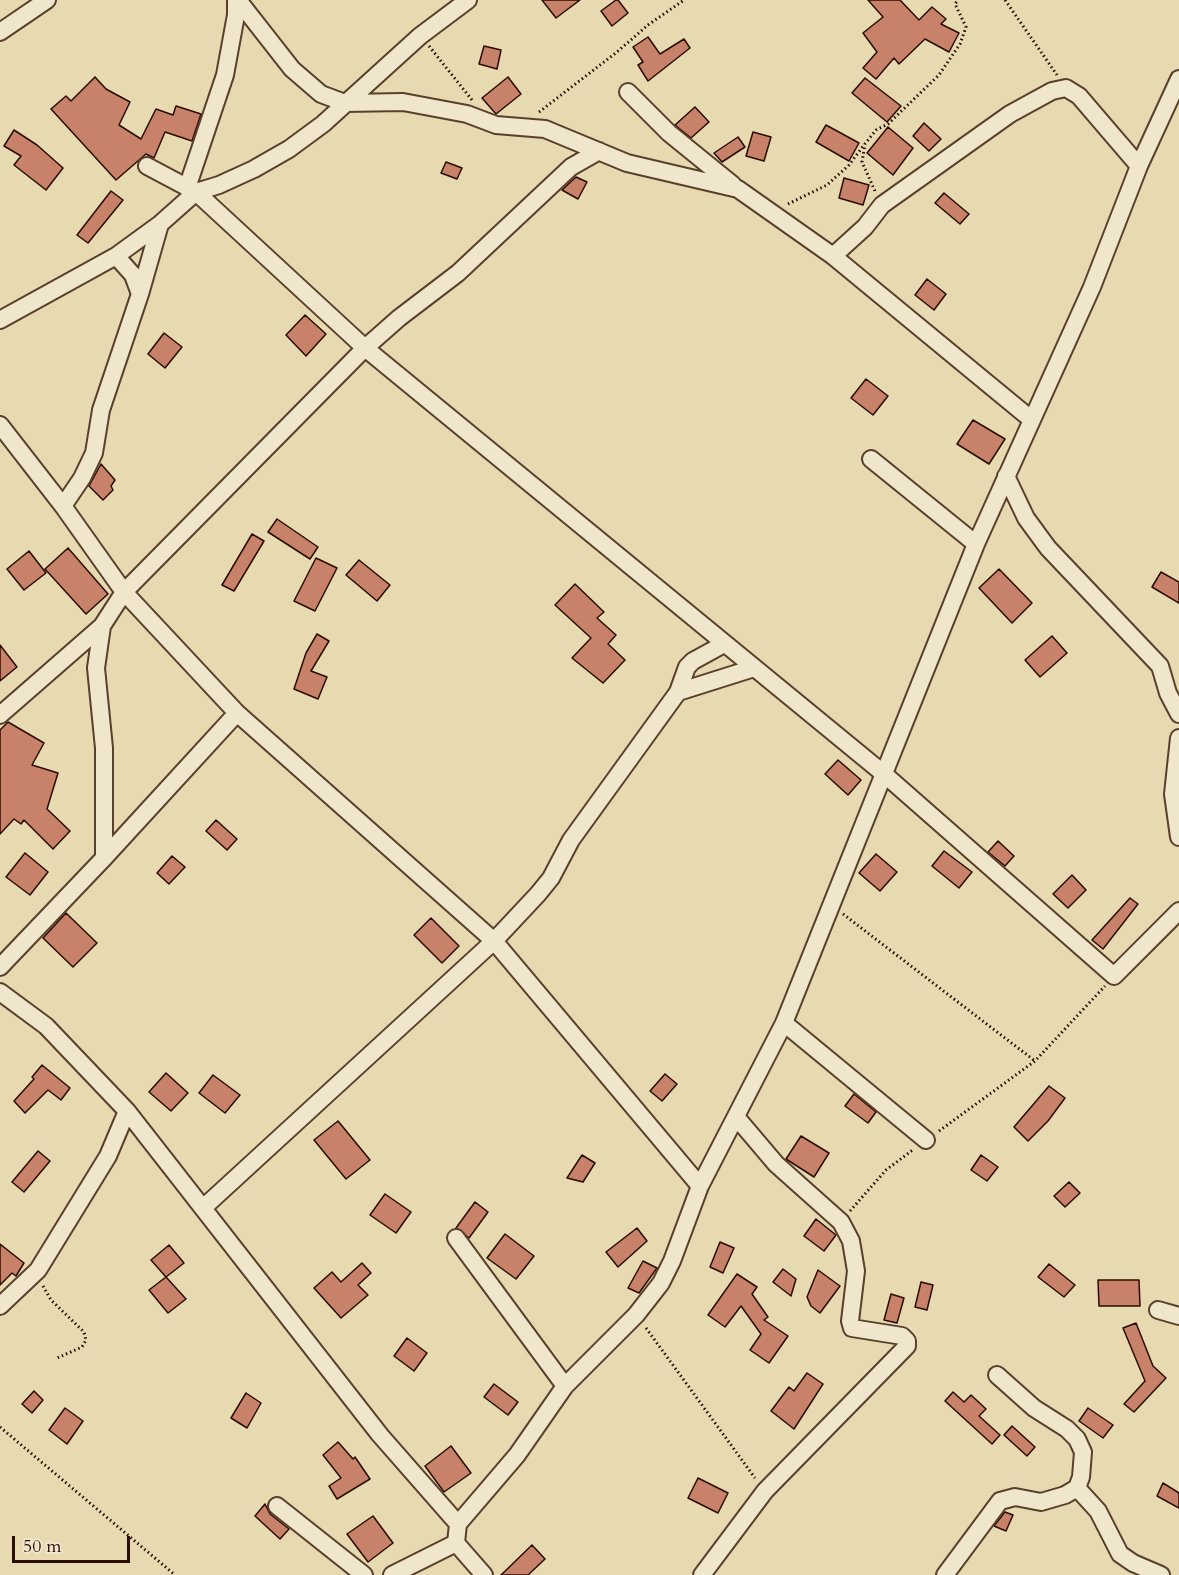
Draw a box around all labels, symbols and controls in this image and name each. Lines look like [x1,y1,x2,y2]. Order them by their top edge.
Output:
scale bar [15,1524,134,1562]
text: 50 m [23,1534,62,1559]

